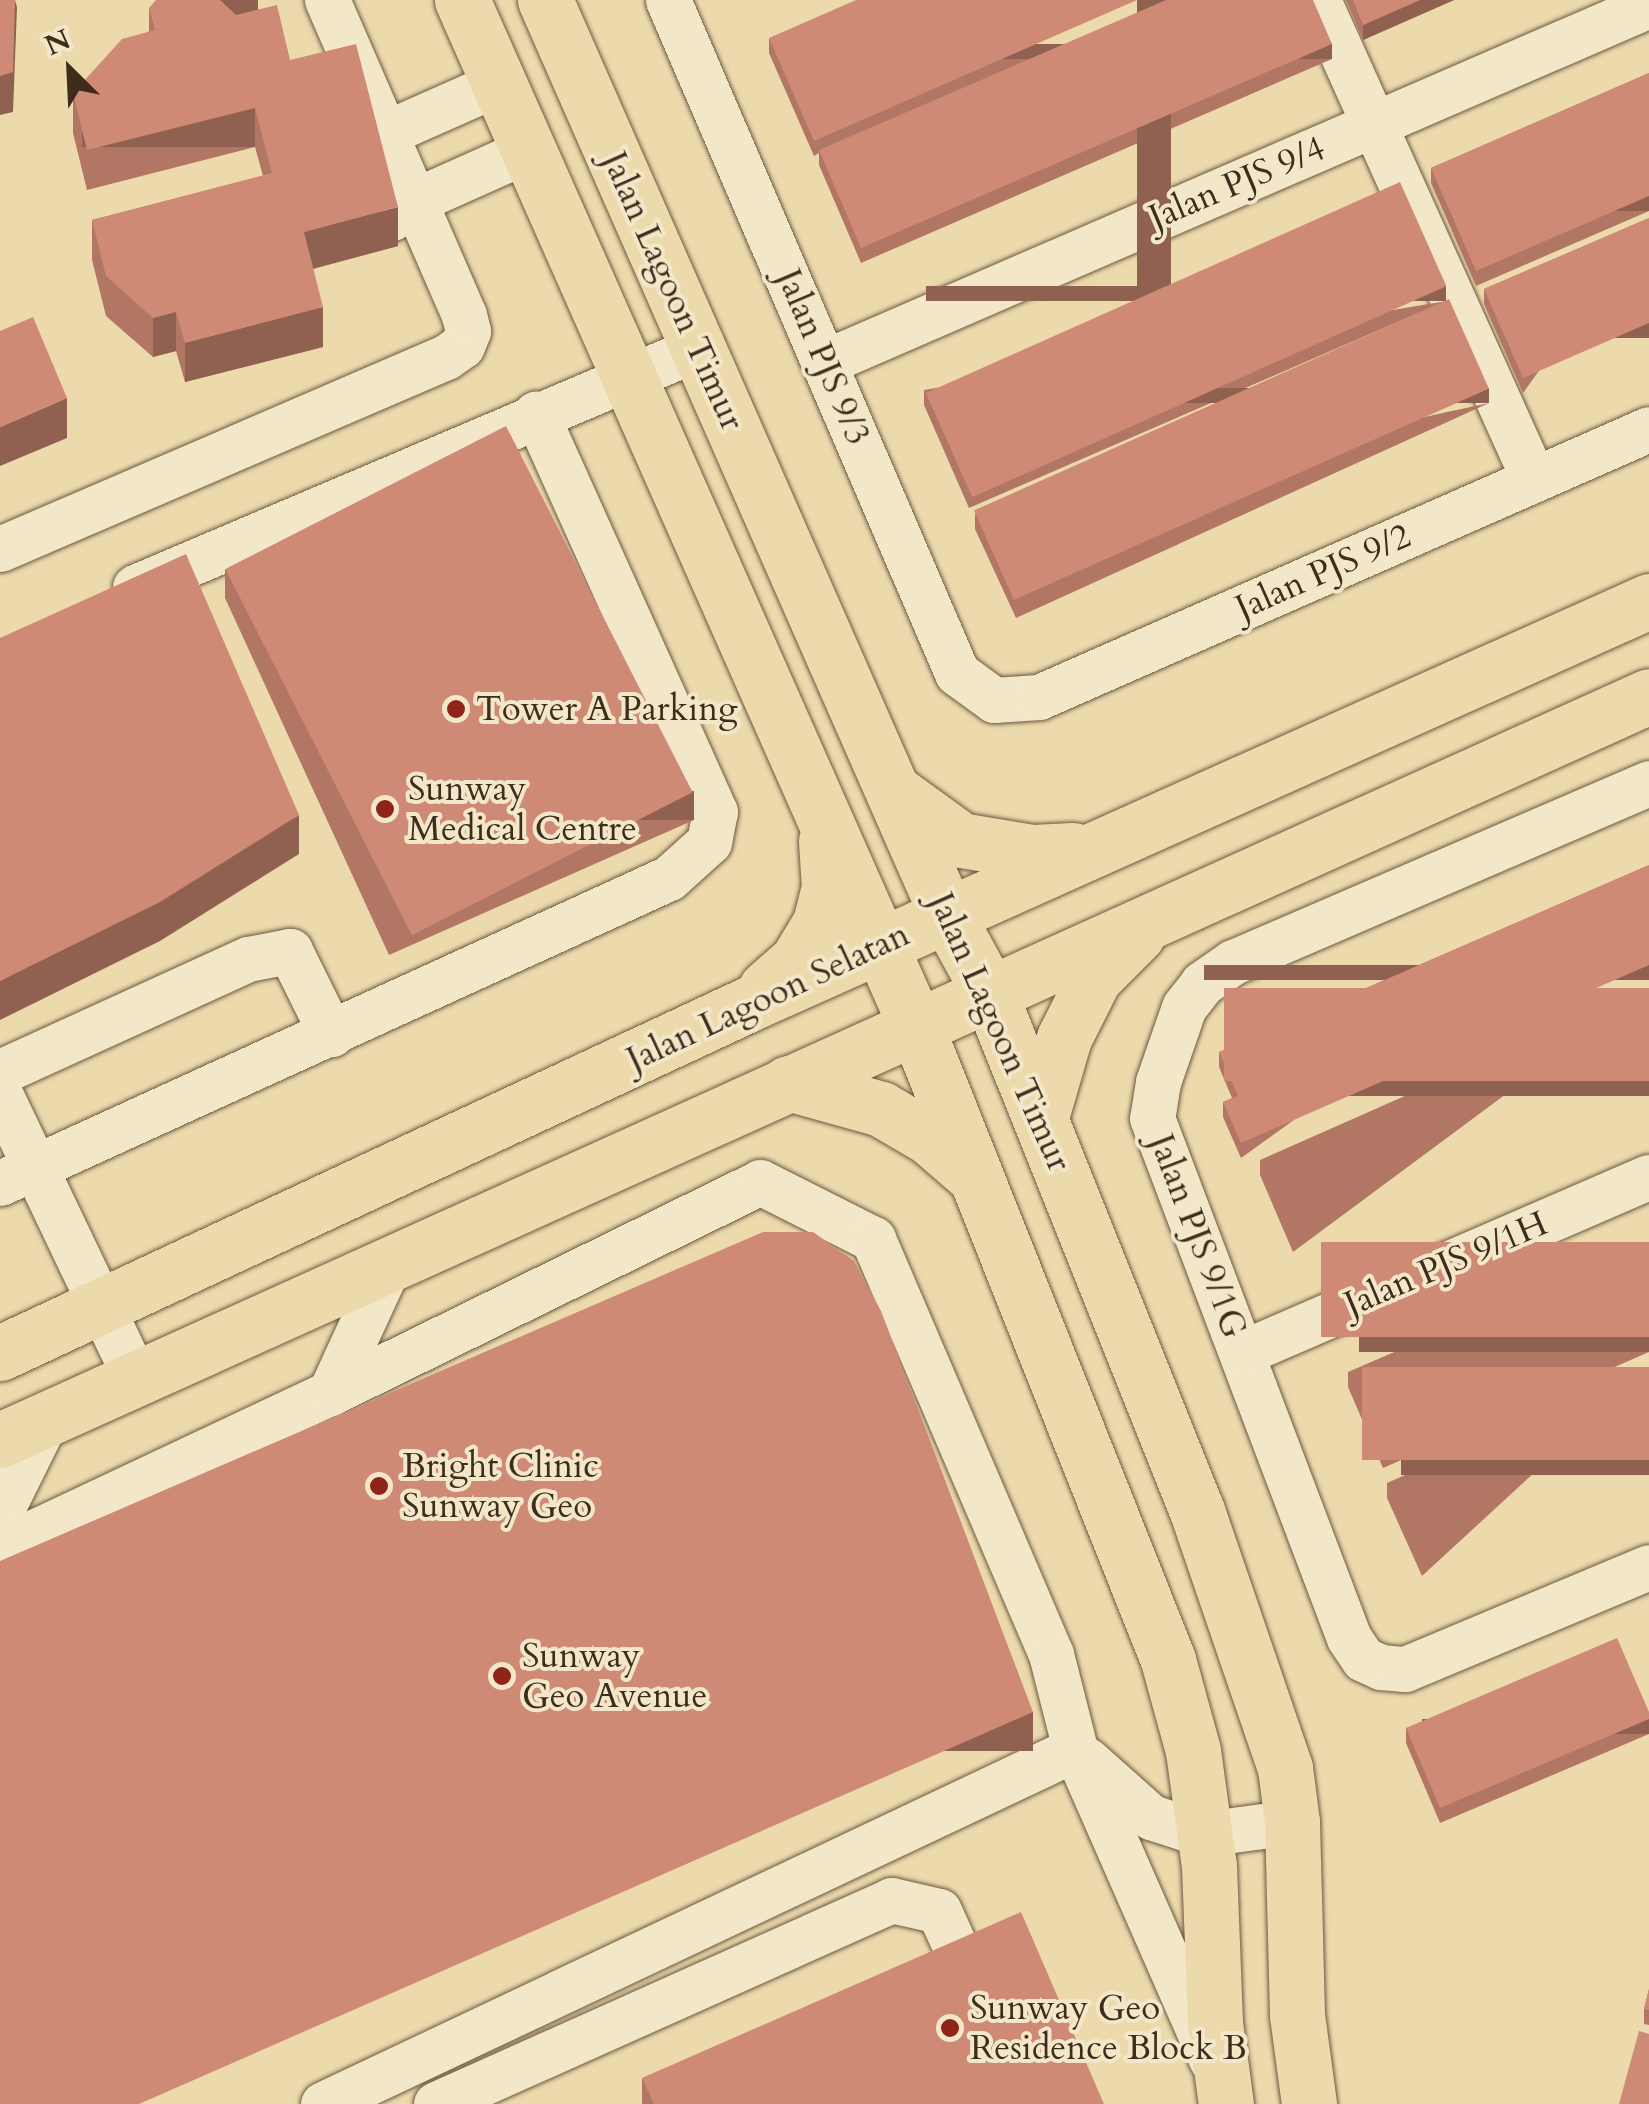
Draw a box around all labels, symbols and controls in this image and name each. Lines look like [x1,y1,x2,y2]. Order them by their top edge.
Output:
north arrow [20,20,120,120]
text: N [39,20,77,65]
street label: Jalan PJS 9/4 [1143,127,1331,239]
street label: Jalan Lagoon Timur [593,145,753,437]
street label: Jalan PJS 9/3 [767,263,879,451]
street label: Jalan PJS 9/2 [1229,515,1417,629]
place label: Tower A Parking [476,688,738,730]
marker: Tower A Parking [445,698,467,720]
place label: Sunway Medical Centre [408,768,637,850]
marker: Sunway Medical Centre [372,796,398,822]
street label: Jalan Lagoon Timur [920,886,1080,1178]
street label: Jalan Lagoon Selatan [620,913,916,1081]
street label: Jalan PJS 9/1G [1140,1128,1256,1344]
street label: Jalan PJS 9/1H [1338,1202,1554,1326]
place label: Bright Clinic Sunway Geo [402,1445,599,1527]
marker: Bright Clinic Sunway Geo [366,1473,392,1499]
place label: Sunway Geo Avenue [522,1635,707,1717]
marker: Sunway Geo Avenue [491,1665,513,1687]
place label: Sunway Geo Residence Block B [970,1987,1247,2069]
marker: Sunway Geo Residence Block B [939,2017,961,2039]

